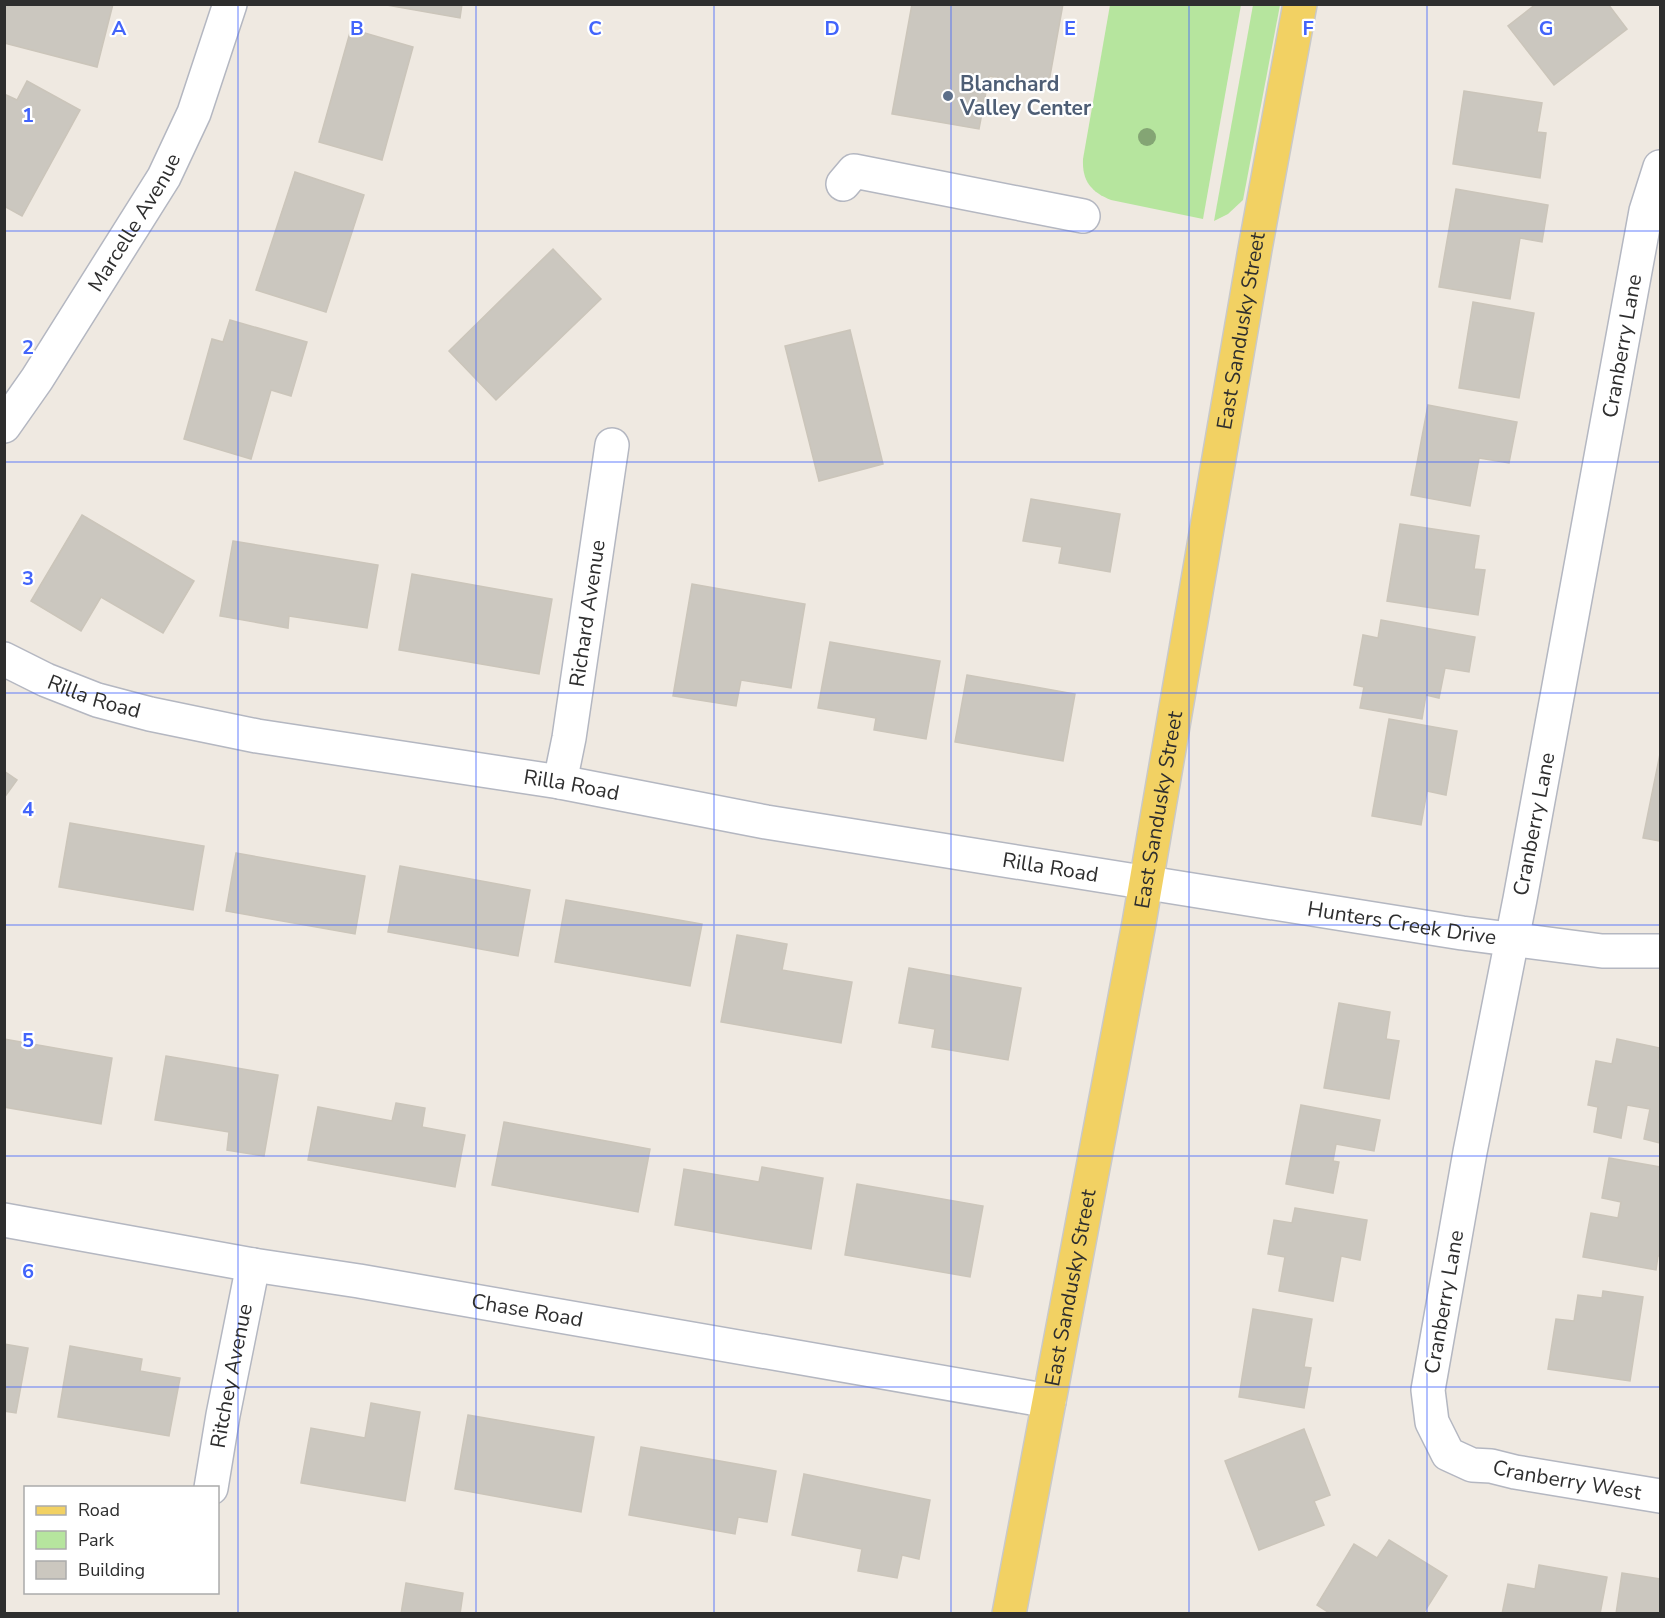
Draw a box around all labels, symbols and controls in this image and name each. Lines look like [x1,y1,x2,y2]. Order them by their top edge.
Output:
text: A [112,15,127,42]
text: B [350,15,364,42]
text: C [588,15,602,42]
text: D [824,15,840,42]
text: E [1064,15,1076,42]
text: F [1302,15,1314,42]
text: G [1539,15,1553,42]
place label: Blanchard Valley Center [959,70,1092,122]
marker: Blanchard Valley Center [941,89,955,103]
text: 1 [22,102,34,129]
street label: Marcelle Avenue [81,149,187,297]
street label: East Sandusky Street [1210,229,1272,432]
street label: Cranberry Lane [1596,272,1648,420]
text: 2 [22,334,34,361]
street label: Richard Avenue [563,538,612,689]
text: 3 [22,565,34,592]
street label: Rilla Road [43,668,144,725]
street label: East Sandusky Street [1128,708,1189,911]
street label: Cranberry Lane [1506,750,1562,898]
street label: Rilla Road [522,763,622,807]
text: 4 [22,796,34,823]
street label: Rilla Road [1000,846,1100,889]
street label: Hunters Creek Drive [1305,895,1498,951]
text: 5 [22,1027,34,1054]
street label: East Sandusky Street [1038,1186,1103,1389]
street label: Cranberry Lane [1418,1228,1470,1376]
text: 6 [22,1258,34,1285]
street label: Chase Road [469,1287,585,1334]
street label: Ritchey Avenue [204,1301,259,1450]
street label: Cranberry West [1490,1453,1644,1507]
legend [24,1486,219,1594]
text: Road [78,1498,120,1522]
text: Park [78,1528,115,1552]
text: Building [78,1558,145,1582]

